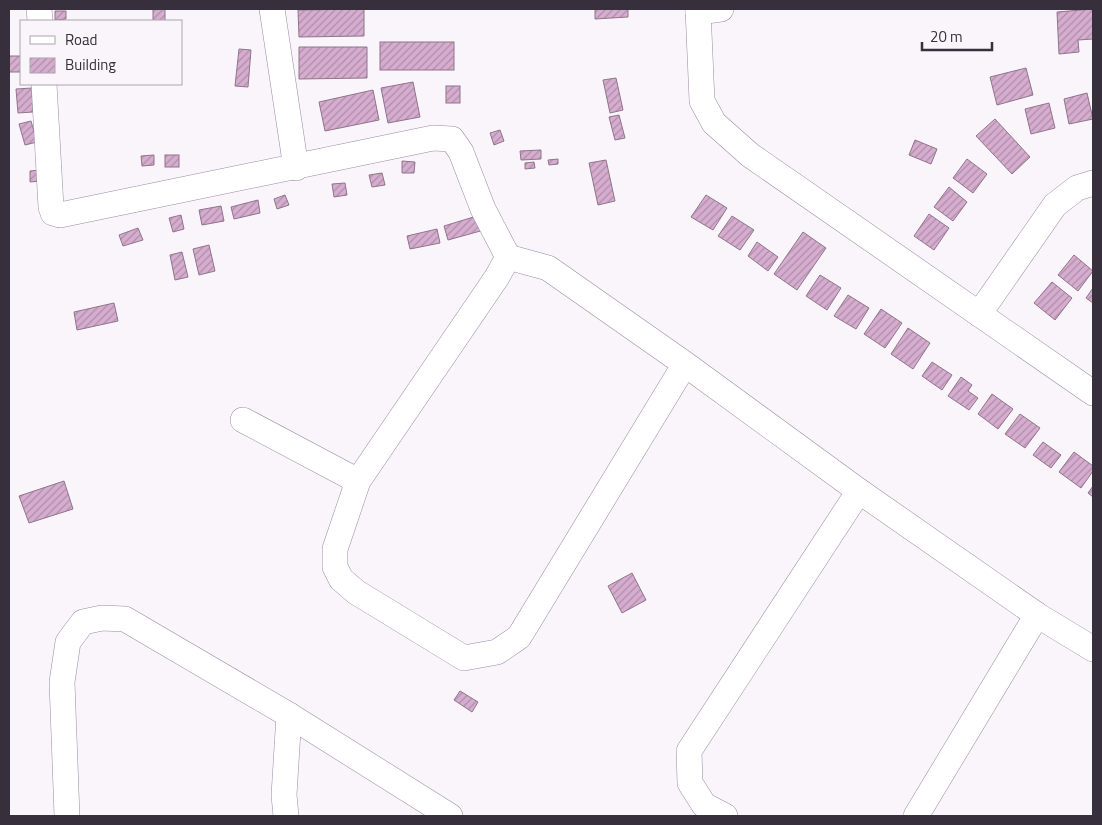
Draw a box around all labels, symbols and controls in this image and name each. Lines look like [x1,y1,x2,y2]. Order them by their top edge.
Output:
legend [20,20,182,85]
scale bar [922,20,992,52]
text: 20 m [930,25,963,48]
text: Road [65,28,97,51]
text: Building [65,53,116,76]

